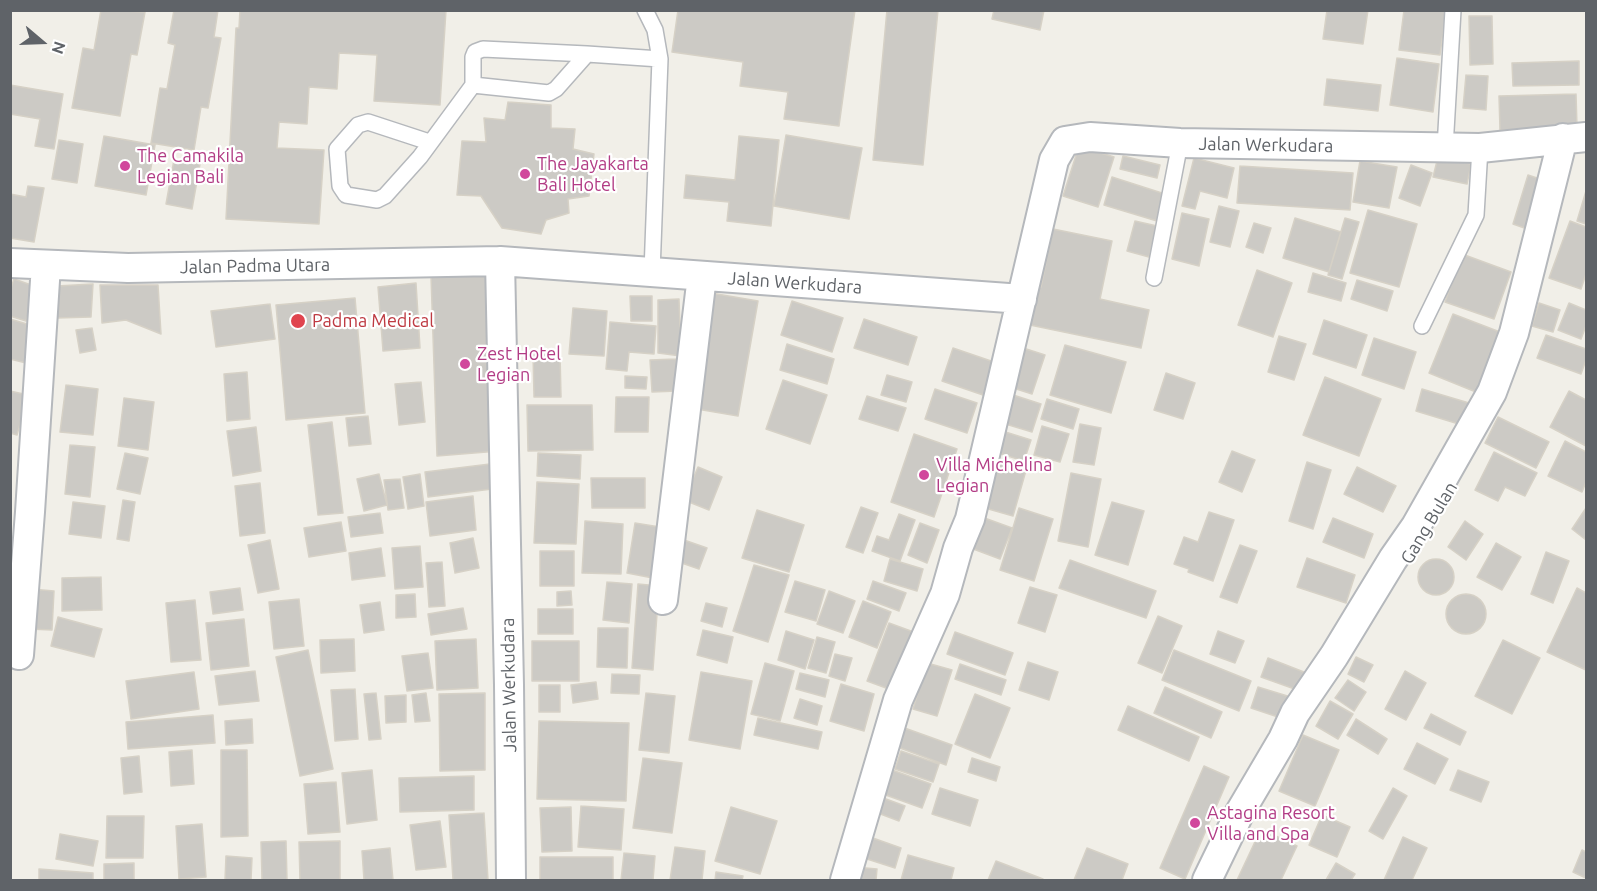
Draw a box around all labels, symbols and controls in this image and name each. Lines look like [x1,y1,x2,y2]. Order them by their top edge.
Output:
north arrow [12,12,72,72]
text: N [49,39,69,56]
street label: Jalan Werkudara [1198,133,1334,157]
place label: The Camakila Legian Bali [137,145,244,188]
place label: The Jayakarta Bali Hotel [537,153,649,195]
marker: The Camakila Legian Bali [118,159,132,173]
marker: The Jayakarta Bali Hotel [518,167,532,181]
street label: Jalan Padma Utara [180,254,330,278]
street label: Jalan Werkudara [727,268,863,298]
place label: Padma Medical [312,310,434,332]
marker: Padma Medical [289,312,307,330]
place label: Zest Hotel Legian [477,343,561,386]
marker: Zest Hotel Legian [458,357,472,371]
place label: Villa Michelina Legian [936,454,1052,496]
marker: Villa Michelina Legian [917,468,931,482]
street label: Gang Bulan [1396,478,1462,568]
street label: Jalan Werkudara [497,617,521,753]
place label: Astagina Resort Villa and Spa [1207,802,1335,844]
marker: Astagina Resort Villa and Spa [1188,816,1202,830]

